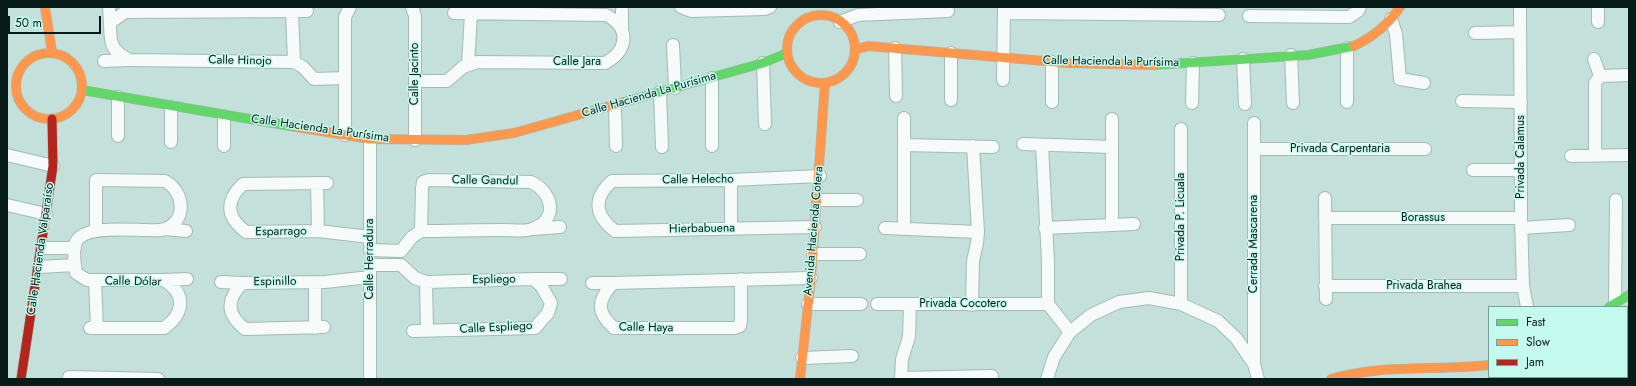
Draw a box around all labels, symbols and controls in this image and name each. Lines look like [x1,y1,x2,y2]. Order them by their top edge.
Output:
scale bar [10,8,103,34]
text: 50 m [15,14,42,32]
street label: Calle Jacinto [408,43,422,105]
street label: Calle Hinojo [208,53,272,69]
street label: Calle Hacienda la Purísima [1043,54,1179,70]
street label: Calle Jara [553,55,601,69]
street label: Calle Hacienda La Purísima [580,69,718,121]
street label: Calle Hacienda La Purísima [250,112,390,146]
street label: Privada Calamus [1514,115,1528,199]
street label: Privada Carpentaria [1290,142,1390,156]
street label: Avenida Hacienda Cotera [801,166,827,296]
street label: Calle Helecho [662,172,734,188]
street label: Calle Gandul [452,173,518,189]
street label: Privada P. Licuala [1174,173,1188,261]
street label: Calle Hacienda Valparaíso [25,182,57,316]
street label: Cerrada Mascarena [1247,195,1261,293]
street label: Borassus [1401,211,1445,225]
street label: Calle Herradura [363,218,377,300]
street label: Hierbabuena [669,221,735,237]
street label: Esparrago [255,224,307,240]
street label: Espliego [472,272,516,288]
street label: Calle Dólar [105,274,161,290]
street label: Espinillo [253,274,297,290]
street label: Privada Brahea [1386,279,1462,293]
street label: Privada Cocotero [919,297,1007,311]
legend [1488,306,1628,378]
text: Fast [1526,313,1545,331]
street label: Calle Espliego [459,319,533,337]
street label: Calle Haya [619,320,673,336]
text: Slow [1526,333,1550,351]
text: Jam [1526,353,1544,371]

